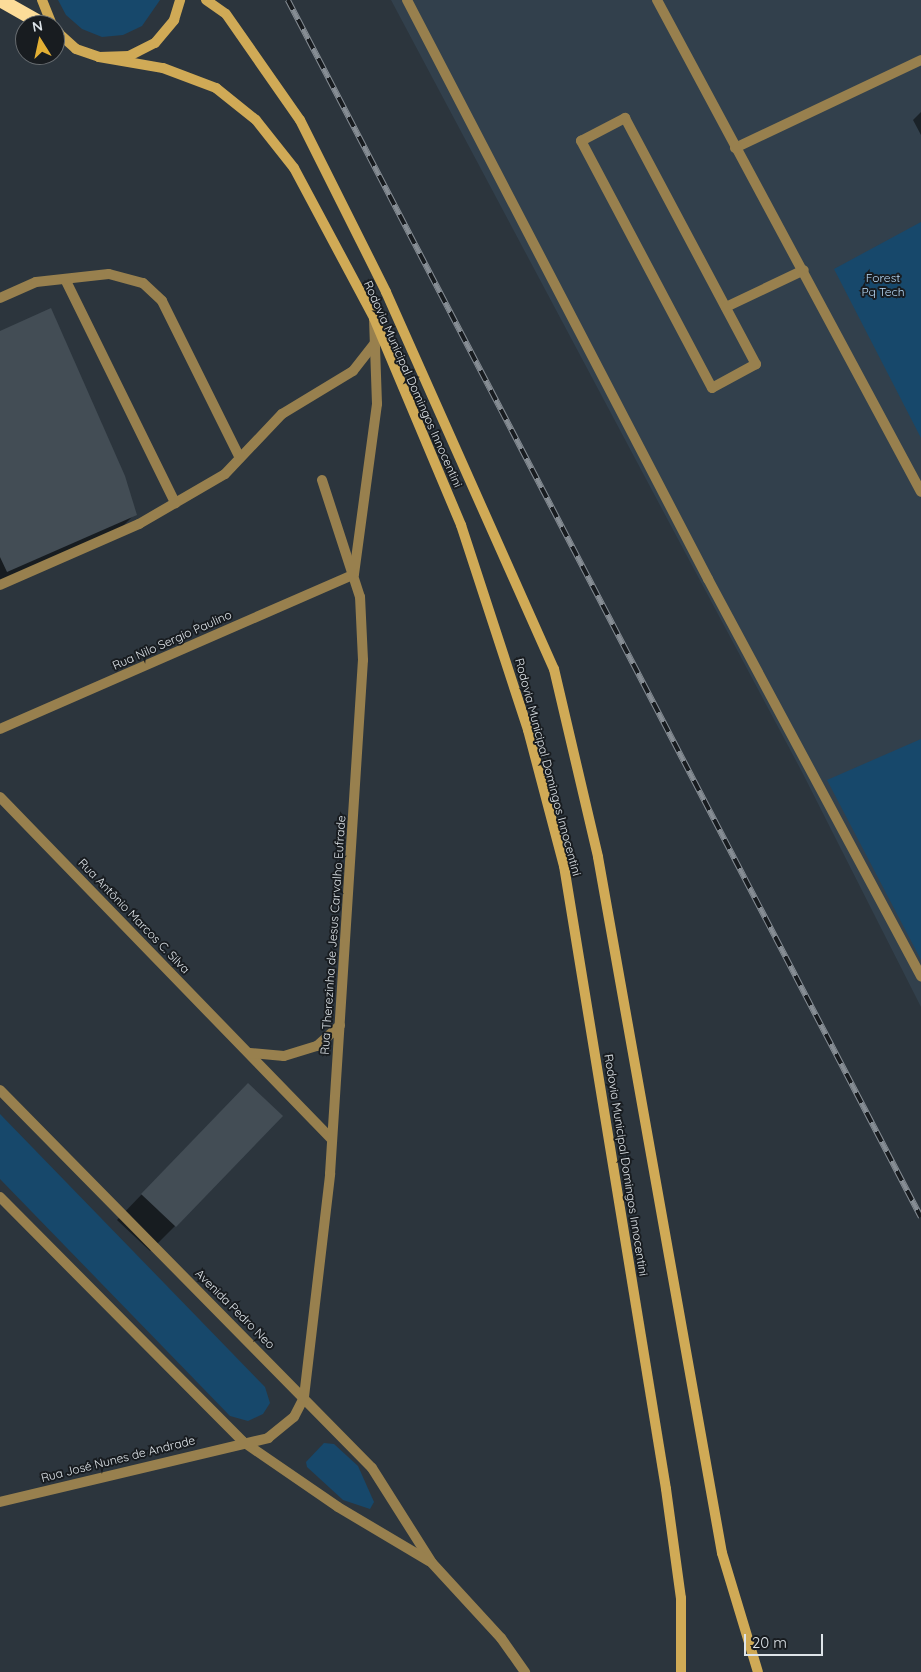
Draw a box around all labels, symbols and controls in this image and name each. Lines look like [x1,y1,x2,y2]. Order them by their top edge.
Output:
north arrow [15,15,65,65]
text: N [31,16,44,36]
park label: Forest Pq Tech [861,271,905,299]
street label: Rodovia Municipal Domingos Innocentini [361,278,465,490]
street label: Rua Nilo Sergio Paulino [110,607,234,673]
street label: Rodovia Municipal Domingos Innocentini [512,657,584,877]
street label: Rua Therezinha de Jesus Carvalho Eufrade [317,815,349,1055]
street label: Rua Antônio Marcos C. Silva [75,856,193,976]
street label: Rodovia Municipal Domingos Innocentini [601,1053,651,1277]
street label: Avenida Pedro Neo [192,1266,278,1352]
street label: Rua José Nunes de Andrade [39,1433,197,1485]
scale bar [746,1624,825,1656]
text: 20 m [752,1633,787,1652]

